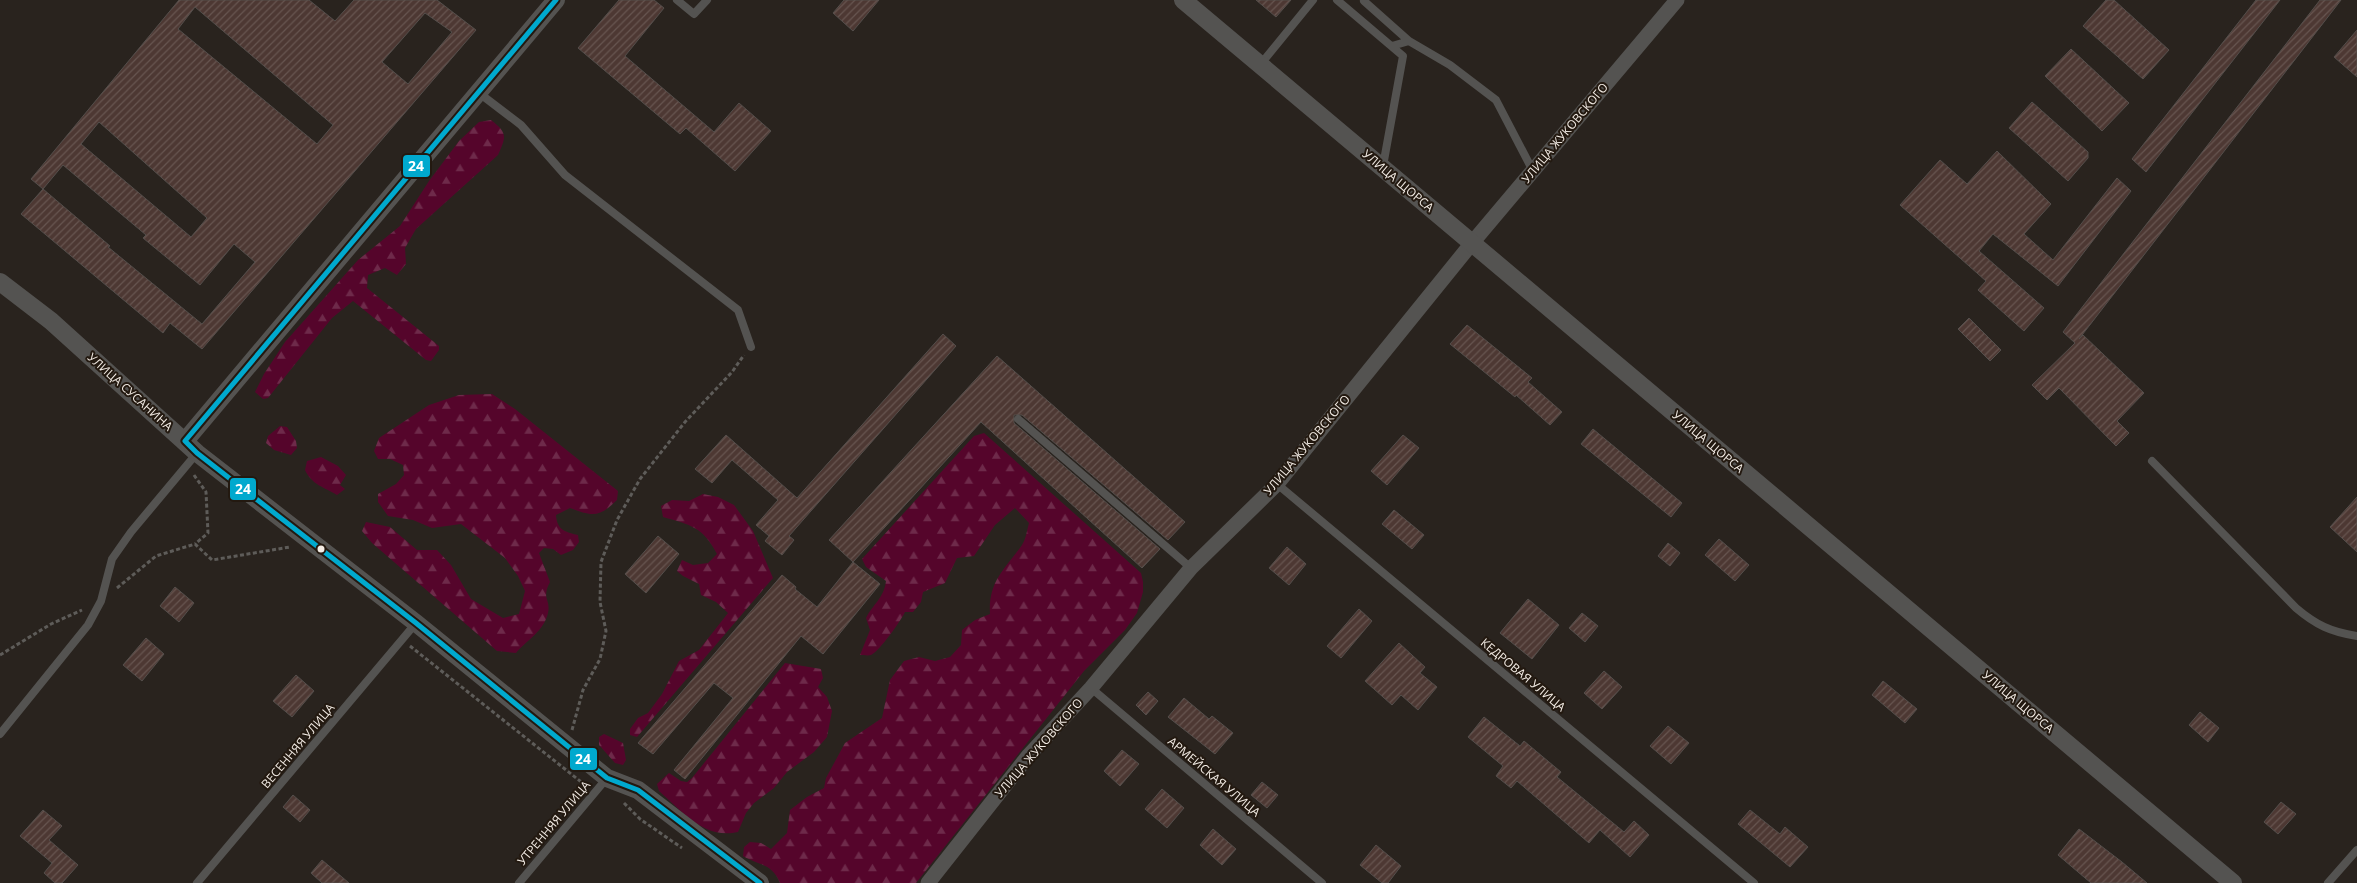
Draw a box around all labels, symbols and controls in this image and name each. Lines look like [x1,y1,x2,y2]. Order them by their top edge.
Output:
street label: УЛИЦА ЖУКОВСКОГО [1518,79,1612,186]
street label: УЛИЦА ЩОРСА [1359,146,1438,216]
line badge: 24 [402,154,431,178]
text: 24 [408,156,424,175]
street label: УЛИЦА СУСАНИНА [84,349,177,435]
street label: УЛИЦА ЖУКОВСКОГО [1260,391,1354,498]
street label: УЛИЦА ЩОРСА [1669,407,1748,477]
line badge: 24 [229,477,257,501]
text: 24 [235,479,251,498]
unlabelled marker [316,544,326,554]
street label: КЕДРОВАЯ УЛИЦА [1477,634,1570,716]
street label: УЛИЦА ЩОРСА [1979,667,2058,737]
street label: УЛИЦА ЖУКОВСКОГО [991,694,1086,801]
street label: ВЕСЕННЯЯ УЛИЦА [257,699,338,792]
street label: АРМЕЙСКАЯ УЛИЦА [1164,733,1265,821]
line badge: 24 [569,747,598,771]
text: 24 [575,749,591,768]
street label: УТРЕННЯЯ УЛИЦА [513,777,594,868]

